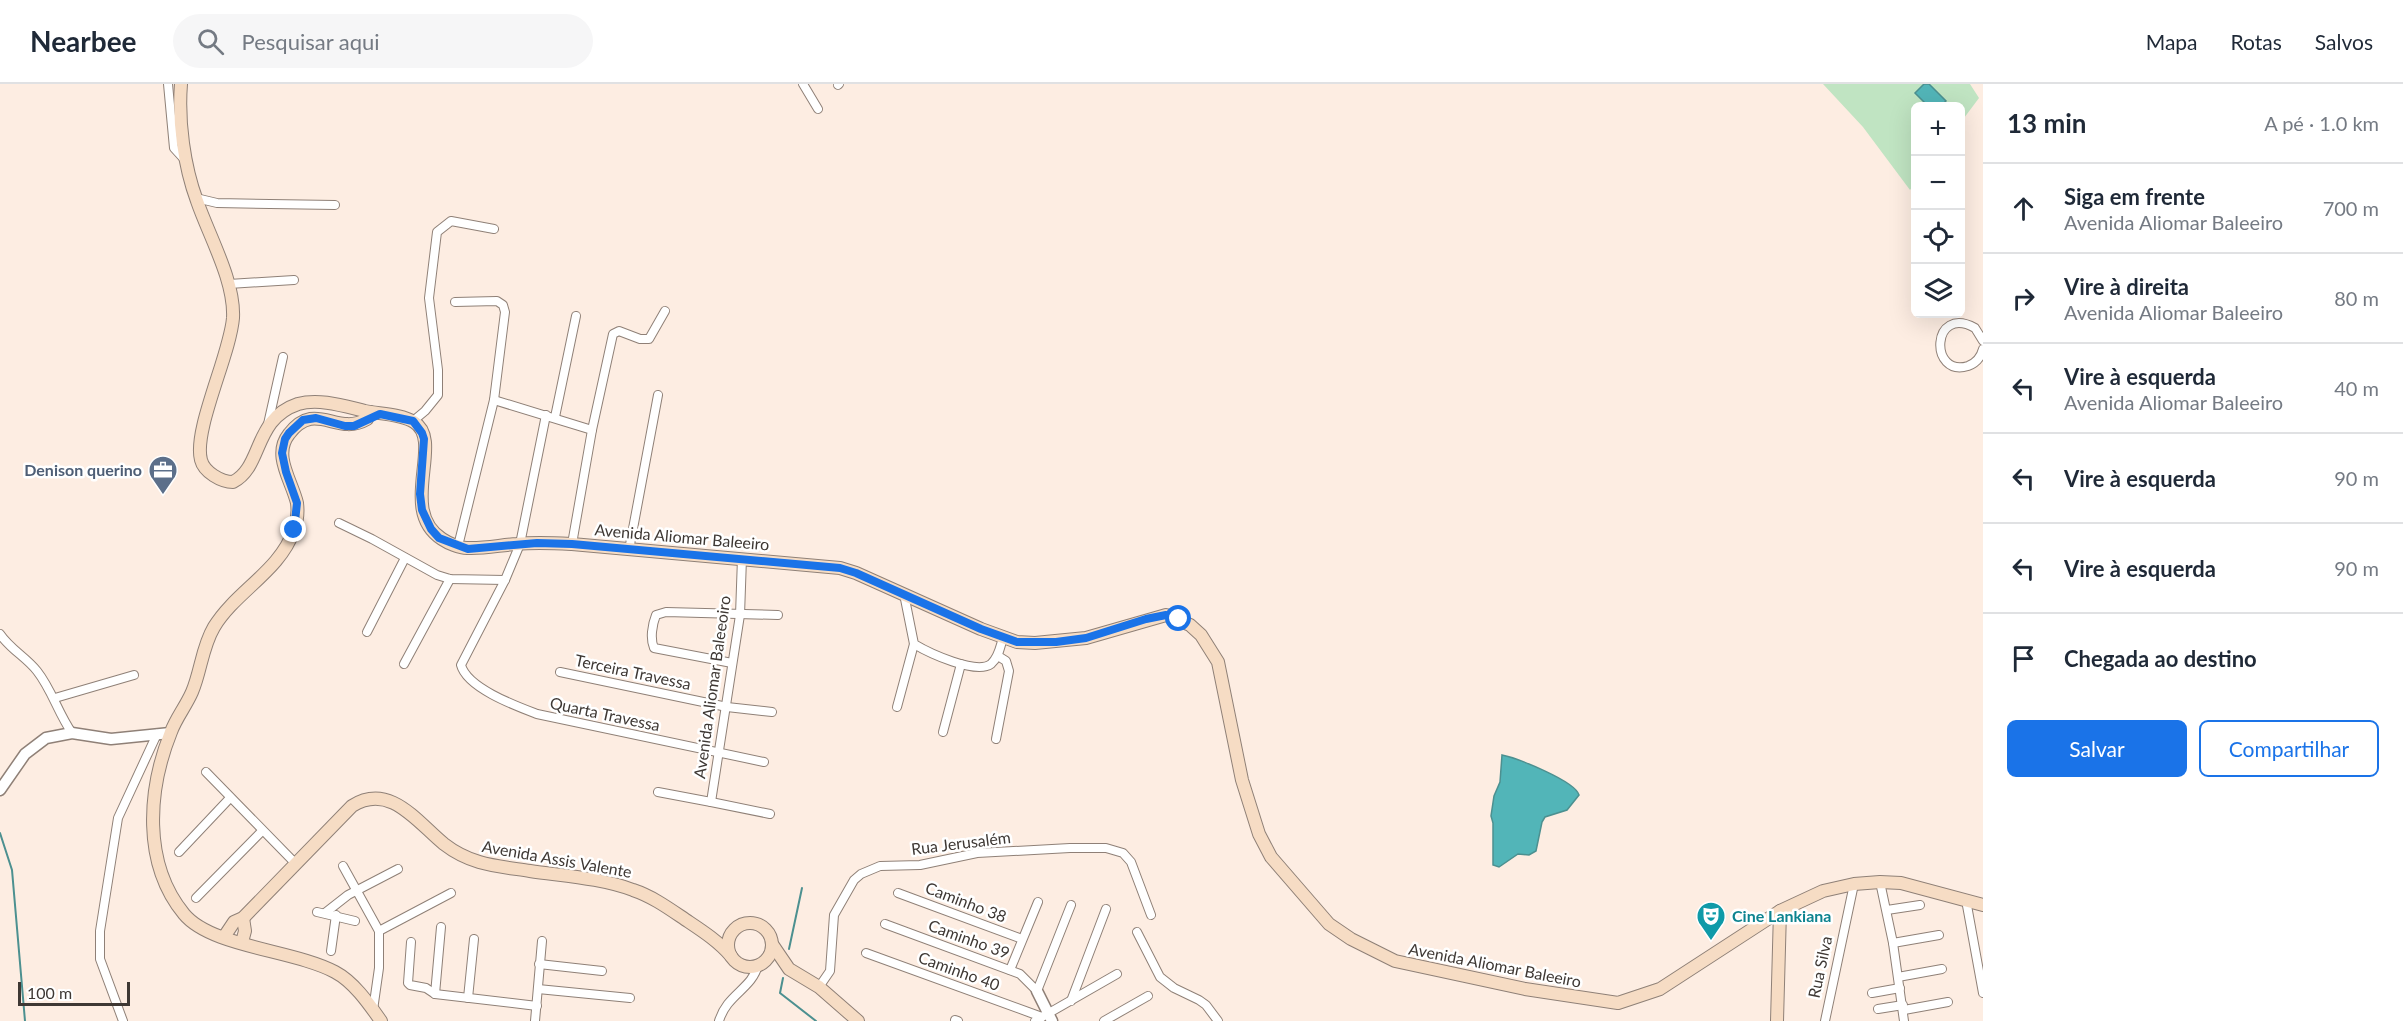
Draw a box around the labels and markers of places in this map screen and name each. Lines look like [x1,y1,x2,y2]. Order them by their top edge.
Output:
office icon: Denison querino [147,454,179,496]
place label: Denison querino [24,460,142,479]
theatre icon: Cine Lankiana [1695,900,1727,942]
place label: Cine Lankiana [1732,906,1831,925]

